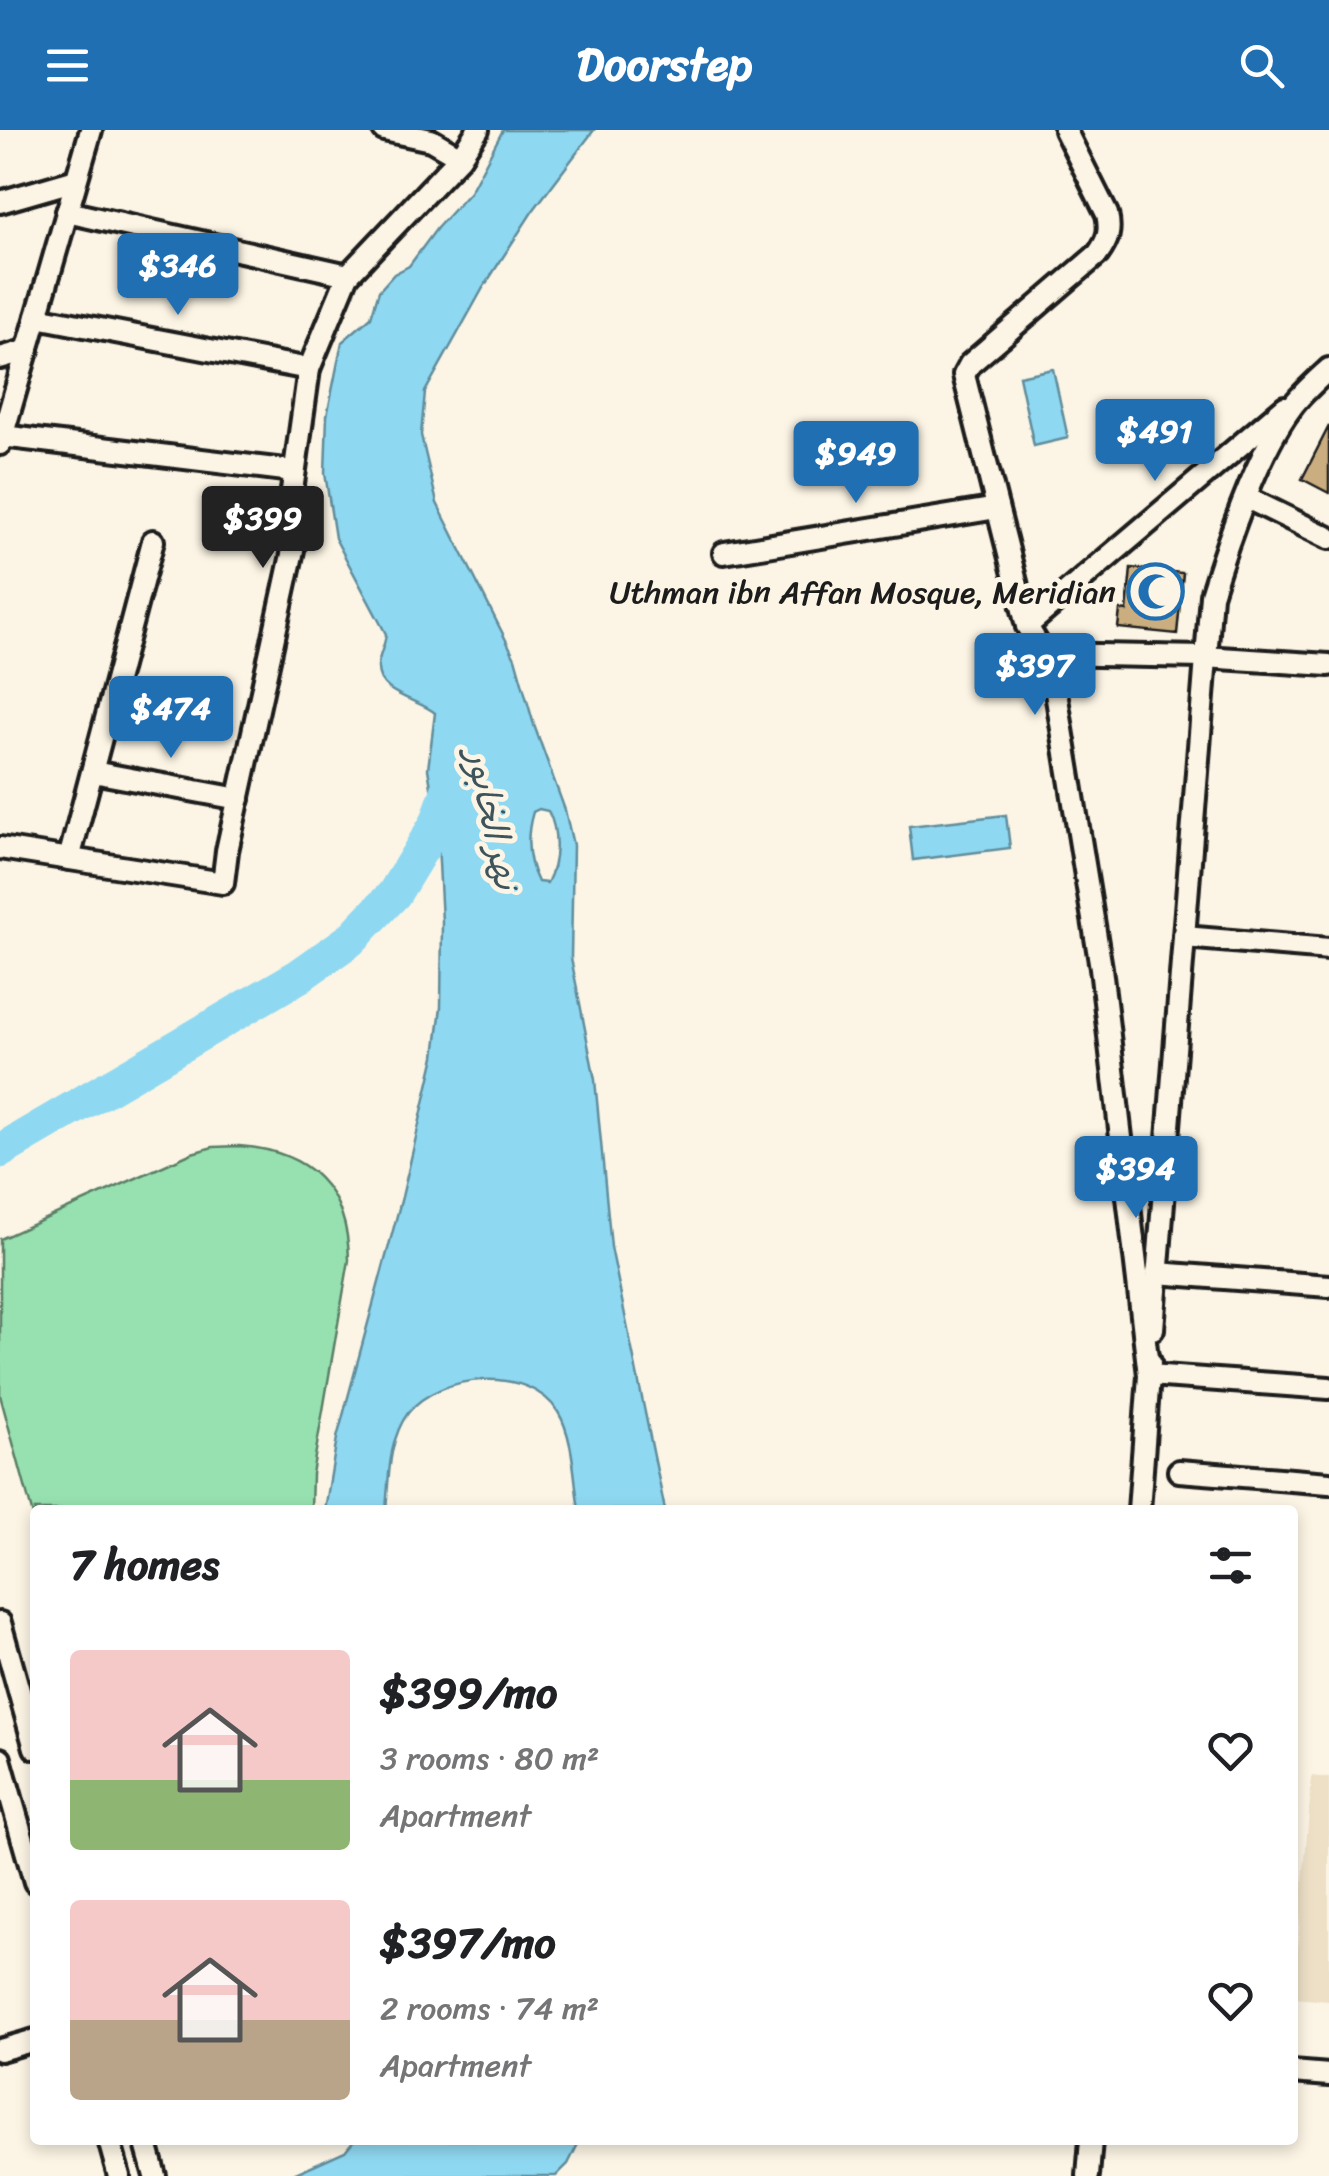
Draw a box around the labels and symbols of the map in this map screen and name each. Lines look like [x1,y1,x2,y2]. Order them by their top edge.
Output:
pin: $346 [119,233,237,318]
pin: $491 [1096,399,1214,484]
pin: $949 [797,421,915,506]
pin: $399 [204,486,322,571]
mosque icon: Uthman ibn Affan Mosque, Meridian [1125,562,1185,622]
place label: Uthman ibn Affan Mosque, Meridian [609,564,1116,621]
pin: $397 [976,633,1094,718]
pin: $474 [112,676,230,761]
water label: نهر الخابور [447,739,539,898]
pin: $394 [1077,1136,1195,1221]

